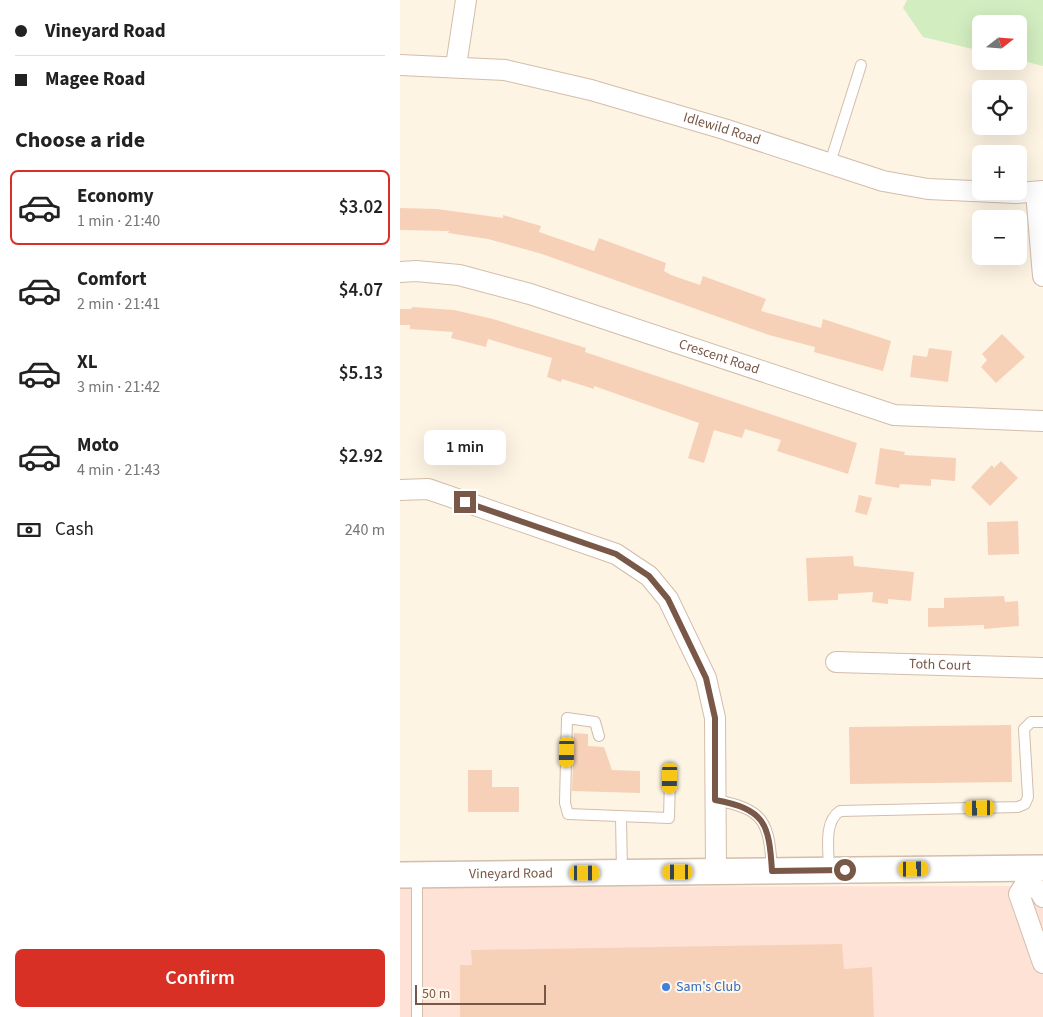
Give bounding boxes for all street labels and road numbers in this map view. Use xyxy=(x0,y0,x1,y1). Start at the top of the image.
street label: Idlewild Road xyxy=(681,108,763,150)
street label: Crescent Road xyxy=(676,334,762,380)
street label: Toth Court xyxy=(909,654,971,676)
street label: Vineyard Road xyxy=(469,863,553,884)

